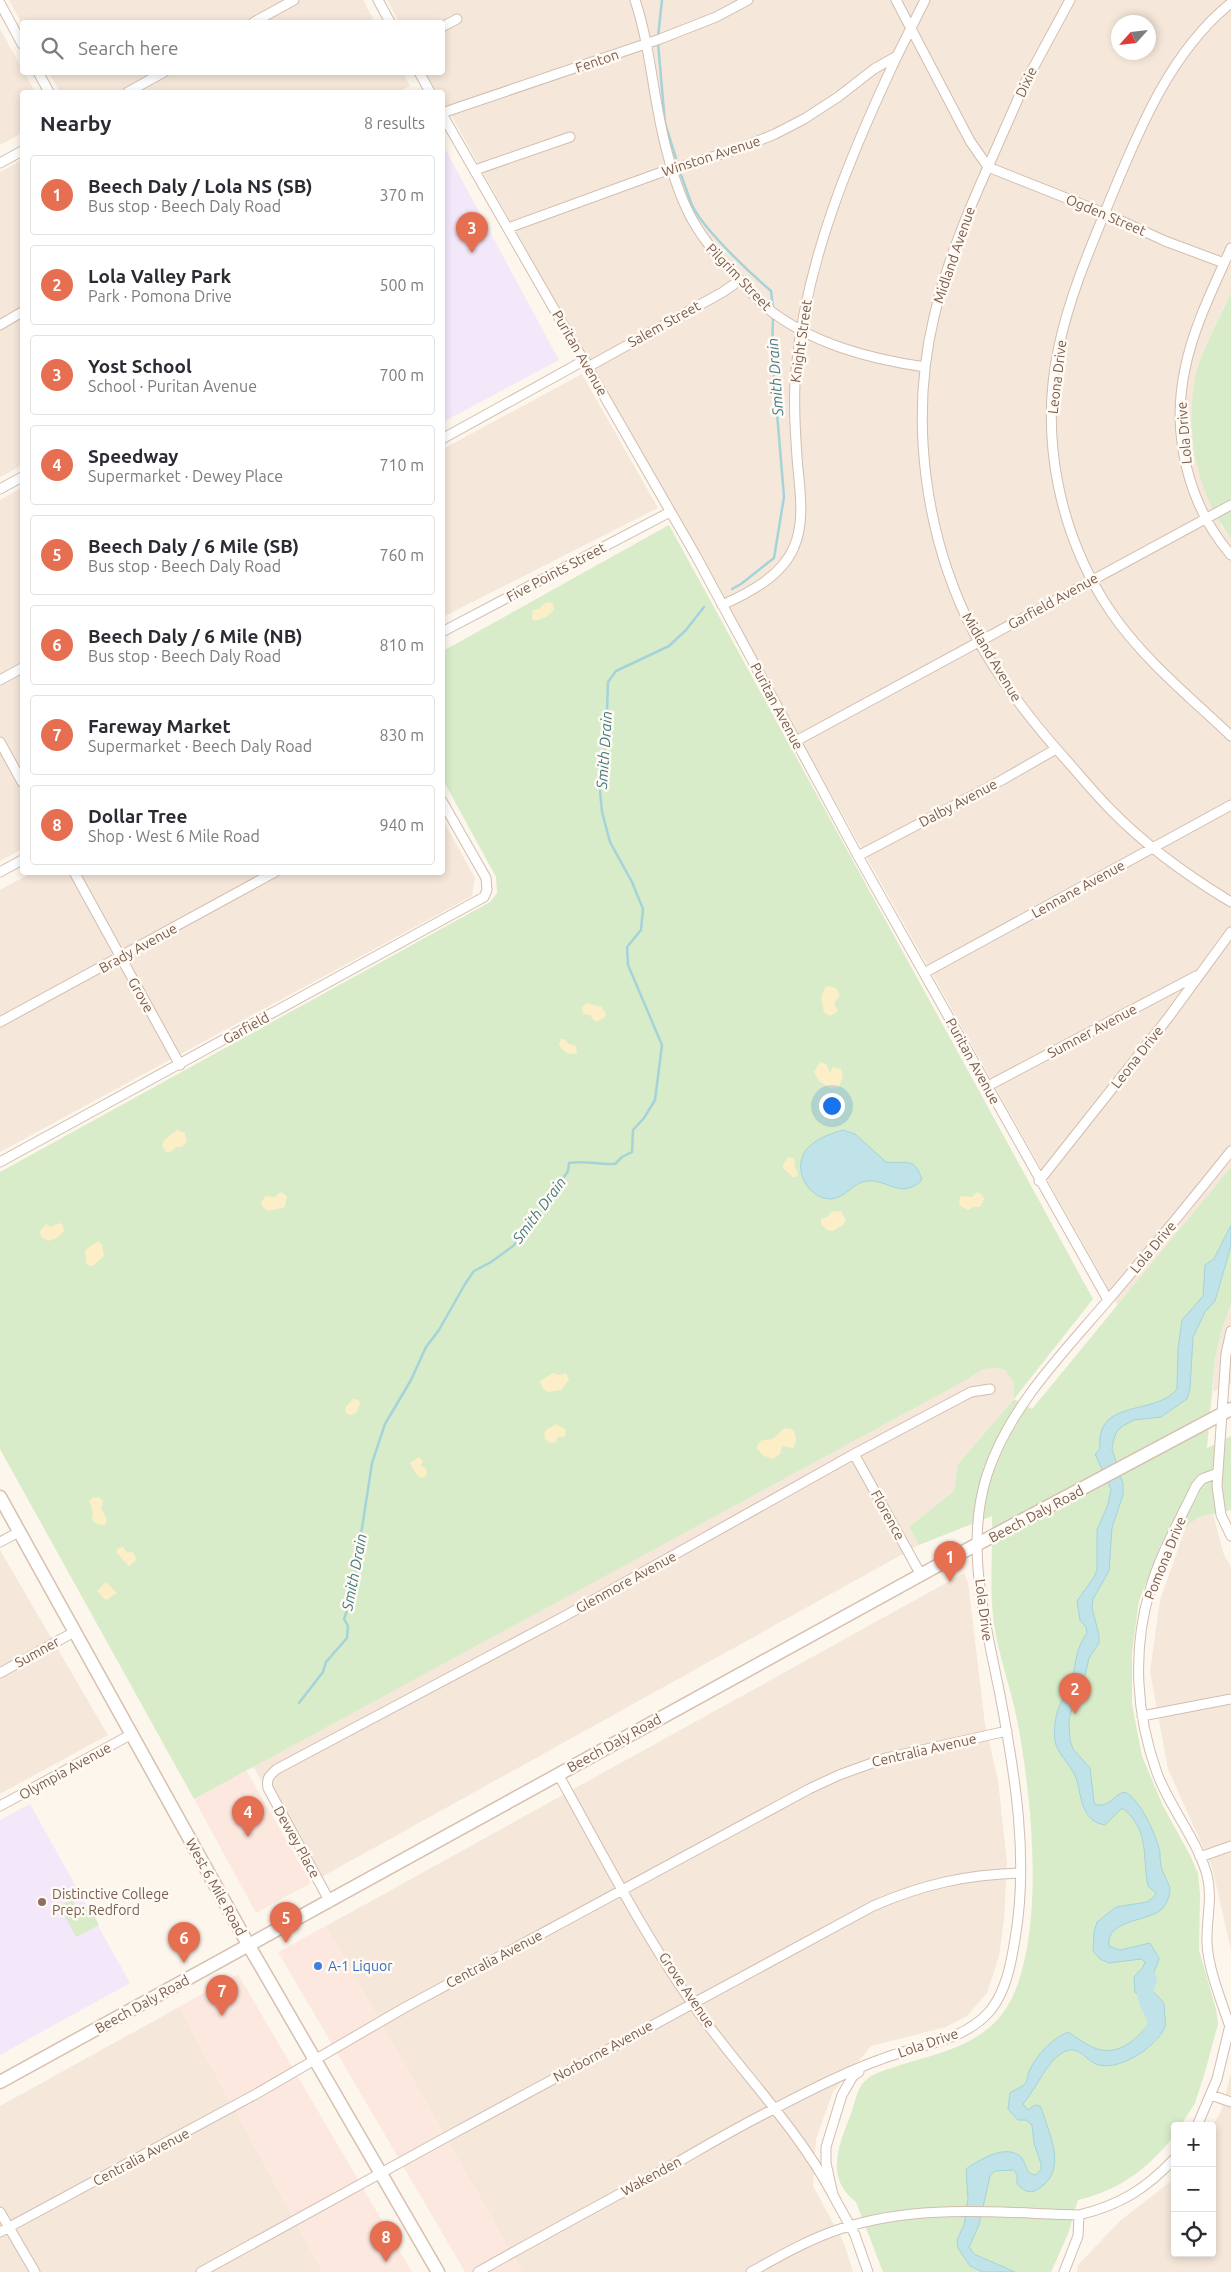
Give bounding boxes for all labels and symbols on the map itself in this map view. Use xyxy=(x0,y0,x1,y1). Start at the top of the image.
north arrow xyxy=(1111,15,1156,60)
street label: Fenton xyxy=(573,46,621,76)
street label: Dixie xyxy=(1012,64,1040,100)
street label: Winston Avenue xyxy=(660,133,762,179)
street label: Ogden Street xyxy=(1064,191,1149,239)
street label: Midland Avenue xyxy=(930,205,978,305)
pin: 3 xyxy=(456,212,488,253)
street label: Pilgrim Street xyxy=(703,240,775,314)
street label: Salem Street xyxy=(625,297,703,350)
street label: Knight Street xyxy=(787,298,815,384)
street label: Puritan Avenue xyxy=(549,307,611,399)
water label: Smith Drain xyxy=(764,338,786,417)
street label: Leona Drive xyxy=(1045,339,1069,415)
street label: Lola Drive xyxy=(1173,401,1195,465)
street label: Five Points Street xyxy=(504,539,609,605)
street label: Garfield Avenue xyxy=(1005,570,1101,632)
street label: Midland Avenue xyxy=(959,609,1025,705)
street label: Puritan Avenue xyxy=(747,660,807,752)
water label: Smith Drain xyxy=(593,711,615,790)
street label: Dalby Avenue xyxy=(916,776,1000,830)
street label: Lennane Avenue xyxy=(1029,857,1127,921)
street label: Brady Avenue xyxy=(96,920,180,976)
street label: Grove xyxy=(125,975,157,1015)
street label: Sumner Avenue xyxy=(1045,1001,1139,1061)
street label: Garfield xyxy=(220,1009,272,1047)
street label: Puritan Avenue xyxy=(943,1015,1003,1107)
street label: Leona Drive xyxy=(1108,1023,1166,1091)
your location xyxy=(819,1093,845,1119)
water label: Smith Drain xyxy=(508,1174,569,1247)
street label: Lola Drive xyxy=(1127,1218,1179,1276)
street label: Beech Daly Road xyxy=(986,1482,1086,1546)
street label: Florence xyxy=(868,1487,908,1543)
street label: Pomona Drive xyxy=(1141,1514,1189,1602)
water label: Smith Drain xyxy=(338,1532,370,1613)
pin: 1 xyxy=(934,1541,966,1582)
street label: Glenmore Avenue xyxy=(573,1548,679,1616)
street label: Lola Drive xyxy=(972,1578,996,1642)
street label: Sumner xyxy=(12,1633,63,1671)
pin: 2 xyxy=(1059,1673,1091,1714)
street label: Beech Daly Road xyxy=(564,1711,664,1775)
street label: Centralia Avenue xyxy=(870,1730,978,1770)
street label: Olympia Avenue xyxy=(16,1739,114,1803)
pin: 4 xyxy=(232,1796,264,1837)
street label: Dewey Place xyxy=(271,1803,323,1881)
street label: West 6 Mile Road xyxy=(182,1835,250,1939)
place label: Distinctive College Prep: Redford xyxy=(52,1886,169,1918)
marker: Distinctive College Prep: Redford xyxy=(36,1896,48,1908)
pin: 5 xyxy=(270,1902,302,1943)
pin: 6 xyxy=(168,1922,200,1963)
street label: Centralia Avenue xyxy=(443,1927,545,1991)
street label: Grove Avenue xyxy=(656,1949,718,2031)
place label: A-1 Liquor xyxy=(328,1958,393,1974)
marker: A-1 Liquor xyxy=(312,1960,324,1972)
street label: Beech Daly Road xyxy=(92,1972,192,2036)
pin: 7 xyxy=(206,1975,238,2016)
street label: Norborne Avenue xyxy=(550,2017,656,2085)
street label: Lola Drive xyxy=(896,2025,960,2061)
street label: Centralia Avenue xyxy=(90,2125,192,2189)
street label: Wakenden xyxy=(618,2153,684,2199)
pin: 8 xyxy=(370,2221,402,2262)

